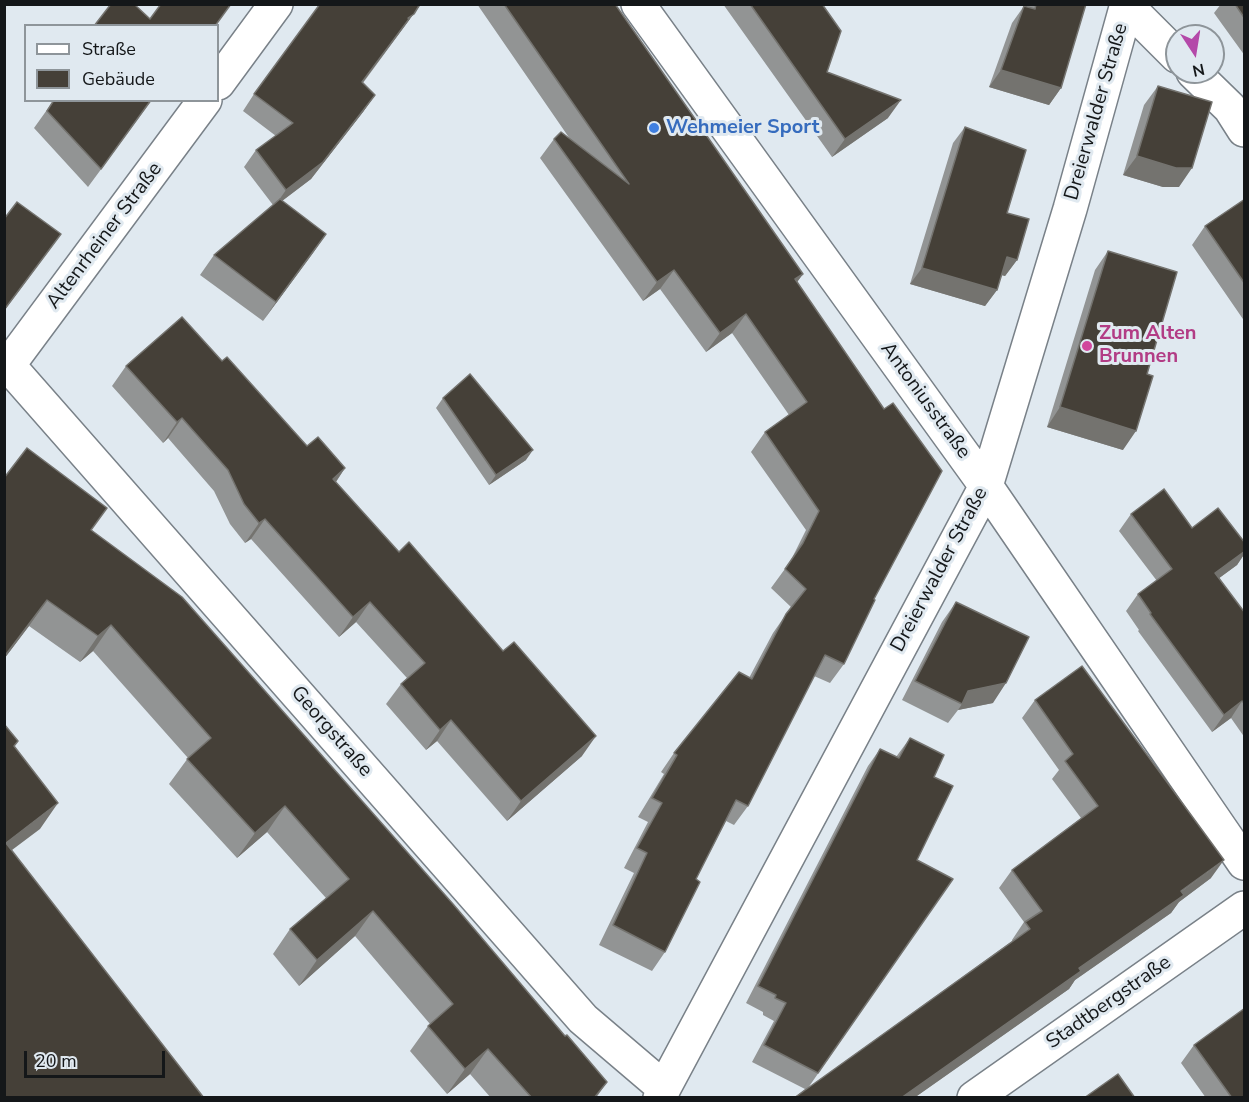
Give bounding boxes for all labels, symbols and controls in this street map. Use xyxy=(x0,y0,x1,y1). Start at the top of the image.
street label: Dreierwalder Straße xyxy=(1060,21,1134,203)
legend xyxy=(24,24,219,102)
north arrow xyxy=(1165,24,1225,84)
text: Straße xyxy=(82,37,136,61)
text: N xyxy=(1190,58,1206,82)
text: Gebäude xyxy=(82,67,155,91)
place label: Wehmeier Sport xyxy=(666,116,819,140)
marker: Wehmeier Sport xyxy=(647,121,661,135)
street label: Altenrheiner Straße xyxy=(42,158,168,314)
place label: Zum Alten Brunnen xyxy=(1099,322,1197,369)
street label: Antoniusstraße xyxy=(875,338,975,464)
marker: Zum Alten Brunnen xyxy=(1080,339,1094,353)
street label: Dreierwalder Straße xyxy=(886,484,994,656)
street label: Georgstraße xyxy=(285,682,377,782)
street label: Stadtbergstraße xyxy=(1042,951,1176,1055)
scale bar xyxy=(27,1039,168,1077)
text: 20 m xyxy=(35,1049,77,1073)

